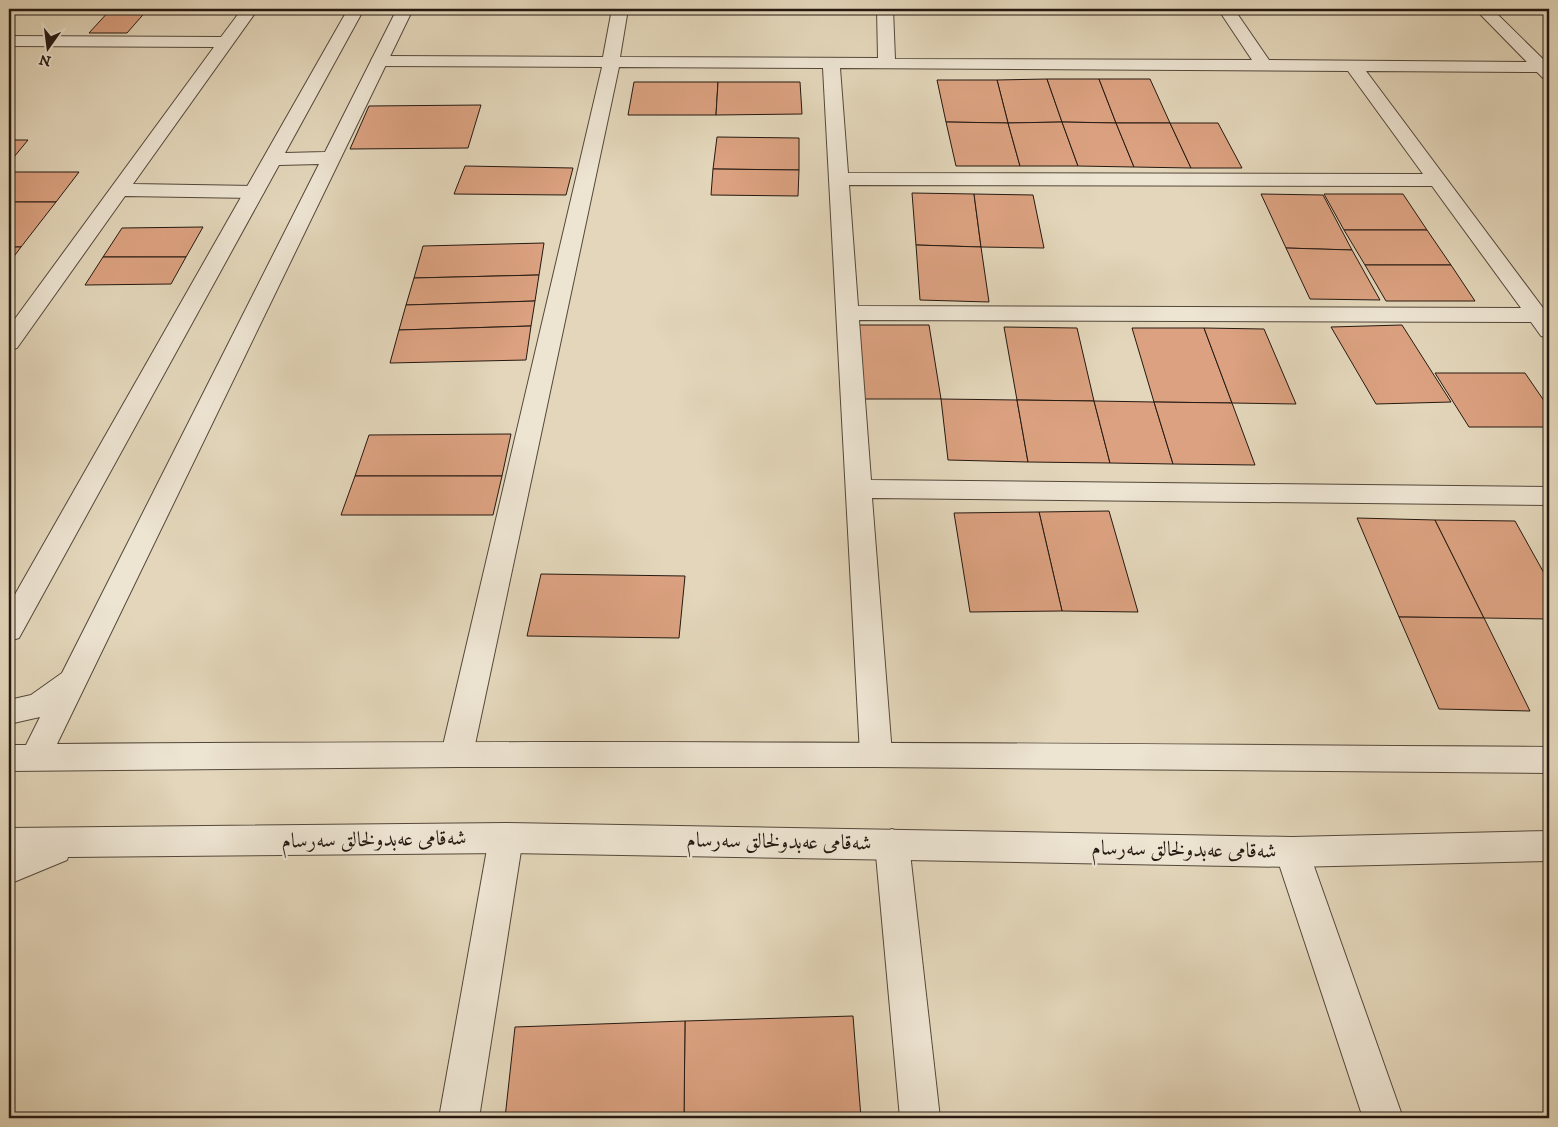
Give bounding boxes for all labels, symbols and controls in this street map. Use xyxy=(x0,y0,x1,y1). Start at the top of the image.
north arrow xyxy=(22,22,72,72)
text: N xyxy=(37,49,53,70)
street label: شەقامی عەبدولخالق سەرسام xyxy=(281,825,467,859)
street label: شەقامی عەبدولخالق سەرسام xyxy=(686,827,872,861)
street label: شەقامی عەبدولخالق سەرسام xyxy=(1091,835,1277,869)

